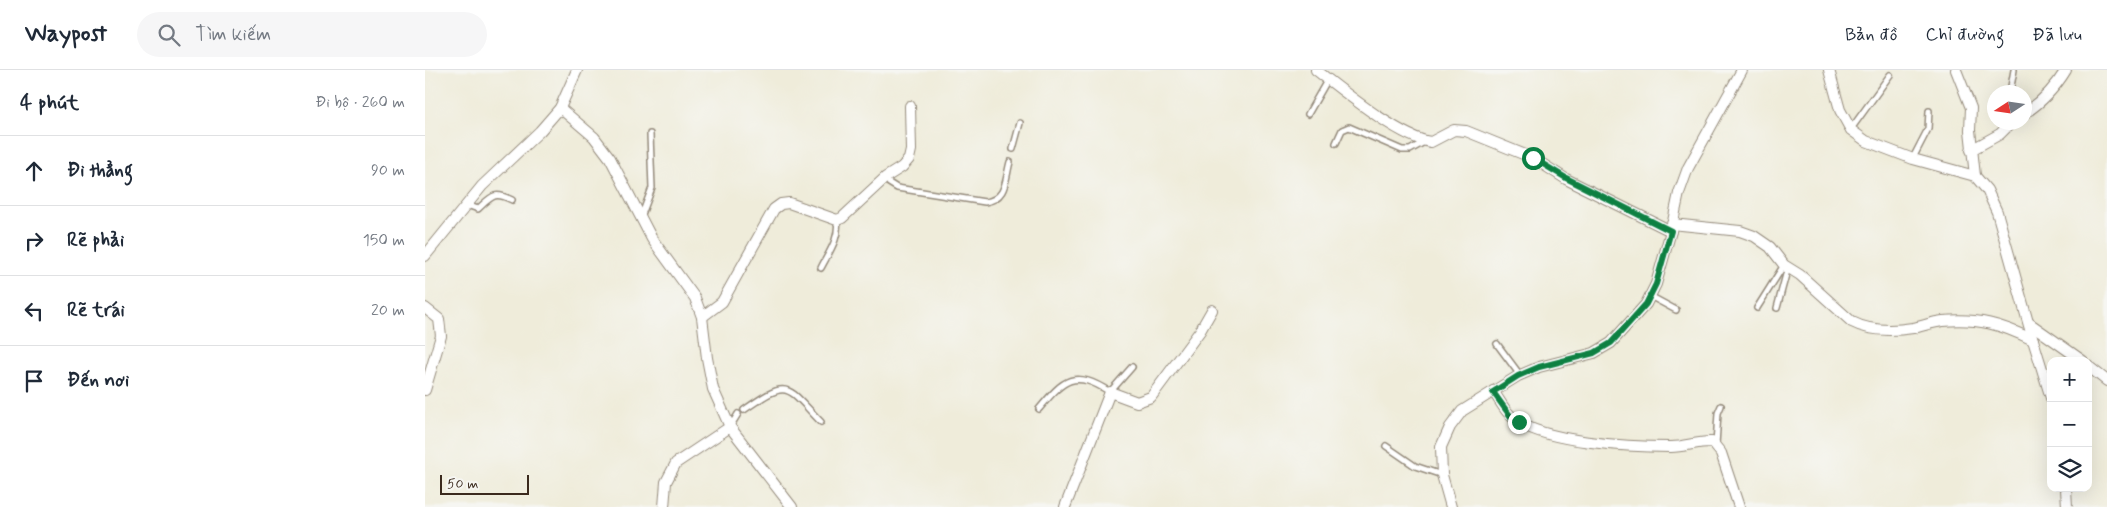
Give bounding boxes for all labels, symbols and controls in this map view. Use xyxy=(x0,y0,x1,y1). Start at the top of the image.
search box xyxy=(137,12,487,57)
text: Waypost xyxy=(25,19,107,50)
icon: search xyxy=(155,21,183,49)
text: Tìm kiếm xyxy=(195,22,271,47)
text: Bản đồ xyxy=(1845,23,1897,47)
text: Chỉ đường xyxy=(1925,23,2004,47)
text: Đã lưu xyxy=(2032,23,2082,47)
north arrow xyxy=(1987,85,2032,130)
text: 4 phút xyxy=(20,89,79,117)
text: Đi bộ · 260 m xyxy=(315,92,405,113)
route start xyxy=(1522,147,1545,170)
icon: ahead xyxy=(20,157,48,185)
text: Đi thẳng xyxy=(67,158,133,183)
text: 90 m xyxy=(371,160,405,181)
icon: right xyxy=(20,227,48,255)
text: Rẽ phải xyxy=(67,228,124,253)
text: 150 m xyxy=(363,230,405,251)
icon: left xyxy=(20,297,48,325)
text: Rẽ trái xyxy=(67,298,125,323)
text: 20 m xyxy=(371,300,405,321)
map controls xyxy=(2047,357,2092,492)
button: + xyxy=(2047,357,2092,402)
icon: arrive xyxy=(20,367,48,395)
text: Đến nơi xyxy=(67,368,129,393)
button: − xyxy=(2047,402,2092,447)
route end xyxy=(1508,411,1531,434)
button: layers xyxy=(2047,447,2092,492)
scale bar xyxy=(440,472,529,495)
text: 50 m xyxy=(447,475,478,493)

